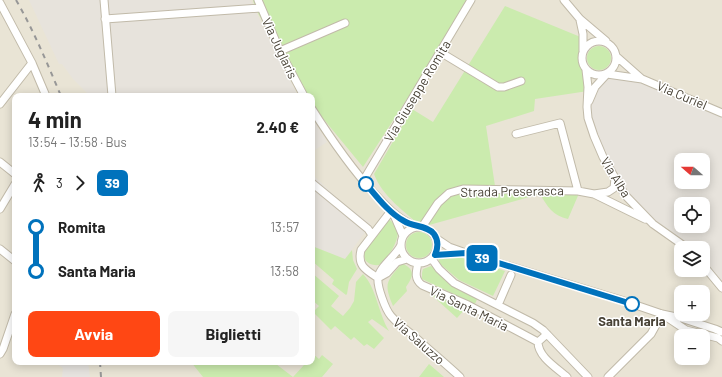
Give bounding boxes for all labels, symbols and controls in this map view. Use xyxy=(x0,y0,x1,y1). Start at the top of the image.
street label: Via Juglaris xyxy=(259,15,301,81)
street label: Via Giuseppe Romita xyxy=(380,37,454,145)
street label: Via Curiel xyxy=(654,77,710,113)
text: 4 min xyxy=(28,106,82,132)
text: 2.40 € xyxy=(256,118,299,136)
text: 13:54 – 13:58 · Bus xyxy=(28,134,127,150)
north arrow xyxy=(674,153,710,189)
map controls xyxy=(674,153,710,365)
street label: Via Alba xyxy=(597,154,635,200)
icon: walk xyxy=(28,172,50,194)
icon: forward xyxy=(69,172,91,194)
text: 39 xyxy=(105,174,120,191)
text: 3 xyxy=(56,175,63,191)
unlabelled marker xyxy=(358,176,374,192)
street label: Strada Preserasca xyxy=(460,182,564,200)
button: locate xyxy=(674,197,710,233)
text: Romita xyxy=(58,218,105,236)
text: 13:57 xyxy=(271,219,299,235)
button: layers xyxy=(674,241,710,277)
line badge: 39 xyxy=(464,245,500,271)
text: 39 xyxy=(475,249,490,266)
text: Santa Maria xyxy=(58,262,136,280)
text: 13:58 xyxy=(270,263,299,279)
street label: Via Santa Maria xyxy=(427,282,511,334)
button: + xyxy=(674,285,710,321)
marker: Santa Maria xyxy=(624,296,640,312)
button: Avvia xyxy=(28,311,160,357)
button: Biglietti xyxy=(168,311,299,357)
place label: Santa Maria xyxy=(598,313,666,329)
street label: Via Saluzzo xyxy=(390,314,448,368)
button: − xyxy=(674,329,710,365)

